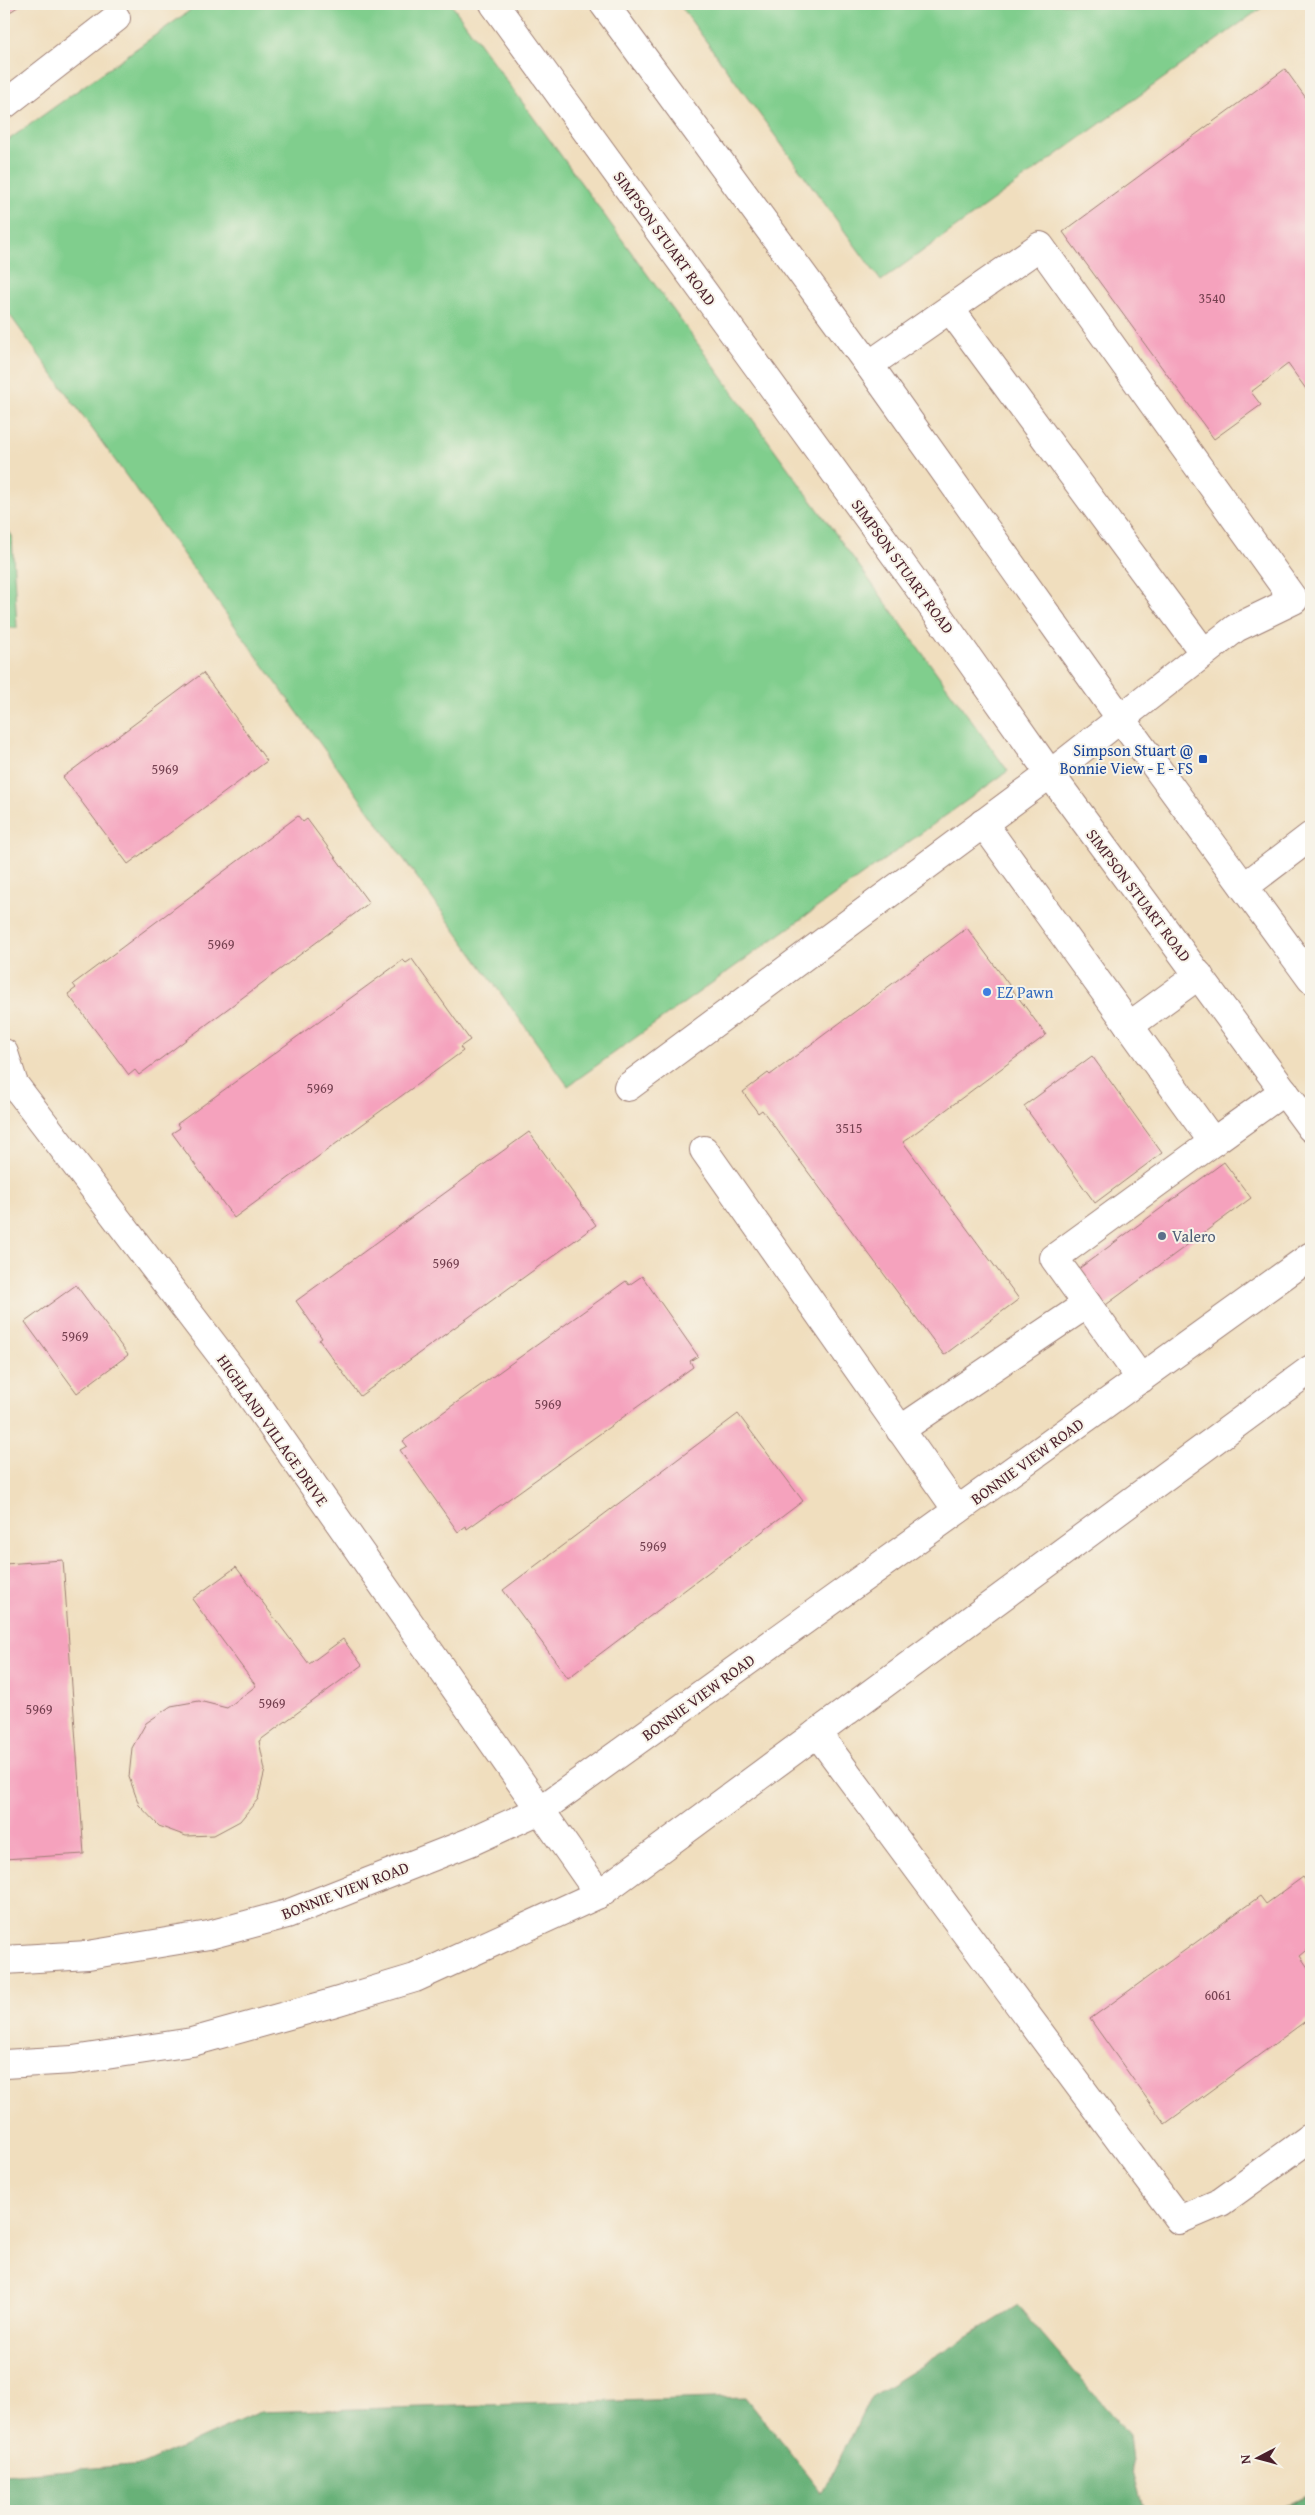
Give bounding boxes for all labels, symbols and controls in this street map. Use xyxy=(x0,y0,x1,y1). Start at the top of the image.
street label: SIMPSON STUART ROAD xyxy=(608,166,722,311)
house number: 3540 xyxy=(1199,288,1226,308)
street label: SIMPSON STUART ROAD xyxy=(846,494,960,639)
place label: Simpson Stuart @ Bonnie View - E - FS xyxy=(1060,738,1193,780)
marker: Simpson Stuart @ Bonnie View - E - FS xyxy=(1197,753,1209,765)
house number: 5969 xyxy=(152,759,179,779)
street label: SIMPSON STUART ROAD xyxy=(1081,823,1197,967)
house number: 5969 xyxy=(208,934,235,954)
place label: EZ Pawn xyxy=(997,980,1053,1004)
marker: EZ Pawn xyxy=(981,986,993,998)
house number: 5969 xyxy=(307,1078,334,1098)
house number: 3515 xyxy=(836,1118,862,1138)
place label: Valero xyxy=(1172,1224,1216,1248)
marker: Valero xyxy=(1156,1230,1168,1242)
house number: 5969 xyxy=(433,1253,460,1273)
house number: 5969 xyxy=(62,1326,89,1346)
street label: HIGHLAND VILLAGE DRIVE xyxy=(211,1349,335,1511)
house number: 5969 xyxy=(535,1394,562,1414)
street label: BONNIE VIEW ROAD xyxy=(965,1412,1089,1510)
house number: 5969 xyxy=(640,1536,667,1556)
street label: BONNIE VIEW ROAD xyxy=(636,1648,760,1746)
house number: 5969 xyxy=(259,1693,286,1713)
house number: 5969 xyxy=(26,1699,53,1719)
street label: BONNIE VIEW ROAD xyxy=(278,1855,412,1925)
house number: 6061 xyxy=(1205,1985,1231,2005)
north arrow xyxy=(1232,2432,1282,2482)
text: N xyxy=(1235,2453,1256,2465)

